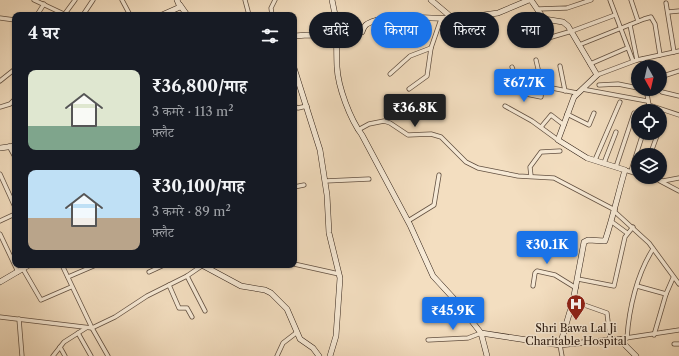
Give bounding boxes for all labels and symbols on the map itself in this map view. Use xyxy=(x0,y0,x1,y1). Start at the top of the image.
north arrow xyxy=(631,60,667,96)
pin: ₹67.7K xyxy=(491,69,557,103)
pin: ₹36.8K xyxy=(382,94,448,128)
pin: ₹30.1K xyxy=(514,231,580,265)
hospital icon: Shri Bawa Lal Ji Charitable Hospital xyxy=(565,293,587,321)
pin: ₹45.9K xyxy=(420,297,486,331)
place label: Shri Bawa Lal Ji Charitable Hospital xyxy=(525,321,628,348)

